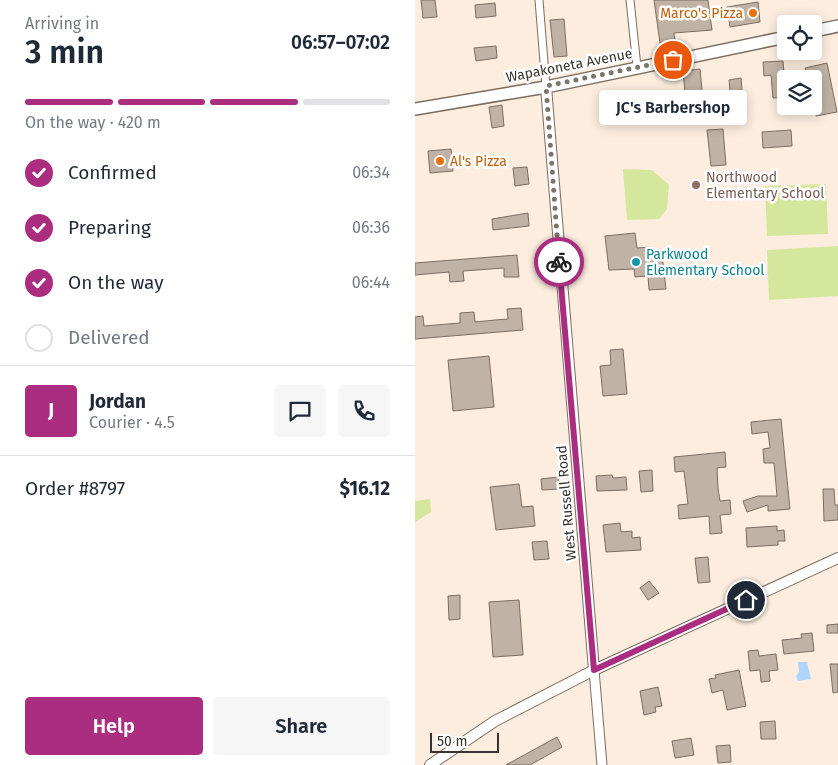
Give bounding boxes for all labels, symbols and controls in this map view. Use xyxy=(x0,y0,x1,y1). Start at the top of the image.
place label: Marco's Pizza xyxy=(660,5,743,22)
marker: Marco's Pizza xyxy=(747,7,759,19)
text: Arriving in xyxy=(25,14,99,33)
map controls xyxy=(777,15,822,115)
button: locate xyxy=(777,15,822,60)
text: 06:57–07:02 xyxy=(291,31,390,54)
text: 3 min xyxy=(25,33,104,71)
pin xyxy=(652,39,694,81)
street label: Wapakoneta Avenue xyxy=(504,45,634,86)
icon: bag xyxy=(659,46,687,74)
button: layers xyxy=(777,70,822,115)
callout: JC's Barbershop xyxy=(599,90,747,125)
text: JC's Barbershop xyxy=(616,98,730,117)
text: On the way · 420 m xyxy=(25,113,161,132)
place label: Al's Pizza xyxy=(450,153,507,170)
marker: Al's Pizza xyxy=(434,155,446,167)
icon: check xyxy=(25,159,53,187)
text: Confirmed xyxy=(68,161,157,184)
text: 06:34 xyxy=(352,163,390,182)
place label: Northwood Elementary School xyxy=(706,169,824,202)
marker: Northwood Elementary School xyxy=(690,179,702,191)
icon: check xyxy=(25,214,53,242)
text: Preparing xyxy=(68,216,151,239)
text: 06:36 xyxy=(352,218,390,237)
courier xyxy=(534,237,584,287)
place label: Parkwood Elementary School xyxy=(646,246,764,279)
icon: bike xyxy=(545,248,573,276)
marker: Parkwood Elementary School xyxy=(630,256,642,268)
icon: check xyxy=(25,269,53,297)
text: On the way xyxy=(68,271,164,294)
text: 06:44 xyxy=(352,273,390,292)
text: Delivered xyxy=(68,326,150,349)
button: chat xyxy=(274,385,326,437)
button: phone xyxy=(338,385,390,437)
text: Jordan xyxy=(89,390,146,413)
text: J xyxy=(48,399,54,422)
text: Courier · 4.5 xyxy=(89,413,175,432)
street label: West Russell Road xyxy=(553,445,580,561)
text: Order #8797 xyxy=(25,477,125,500)
text: $16.12 xyxy=(339,477,390,500)
pin xyxy=(725,579,767,621)
icon: home xyxy=(732,586,760,614)
button: Help xyxy=(25,697,203,755)
button: Share xyxy=(213,697,390,755)
scale bar xyxy=(430,730,499,753)
text: 50 m xyxy=(437,733,468,750)

